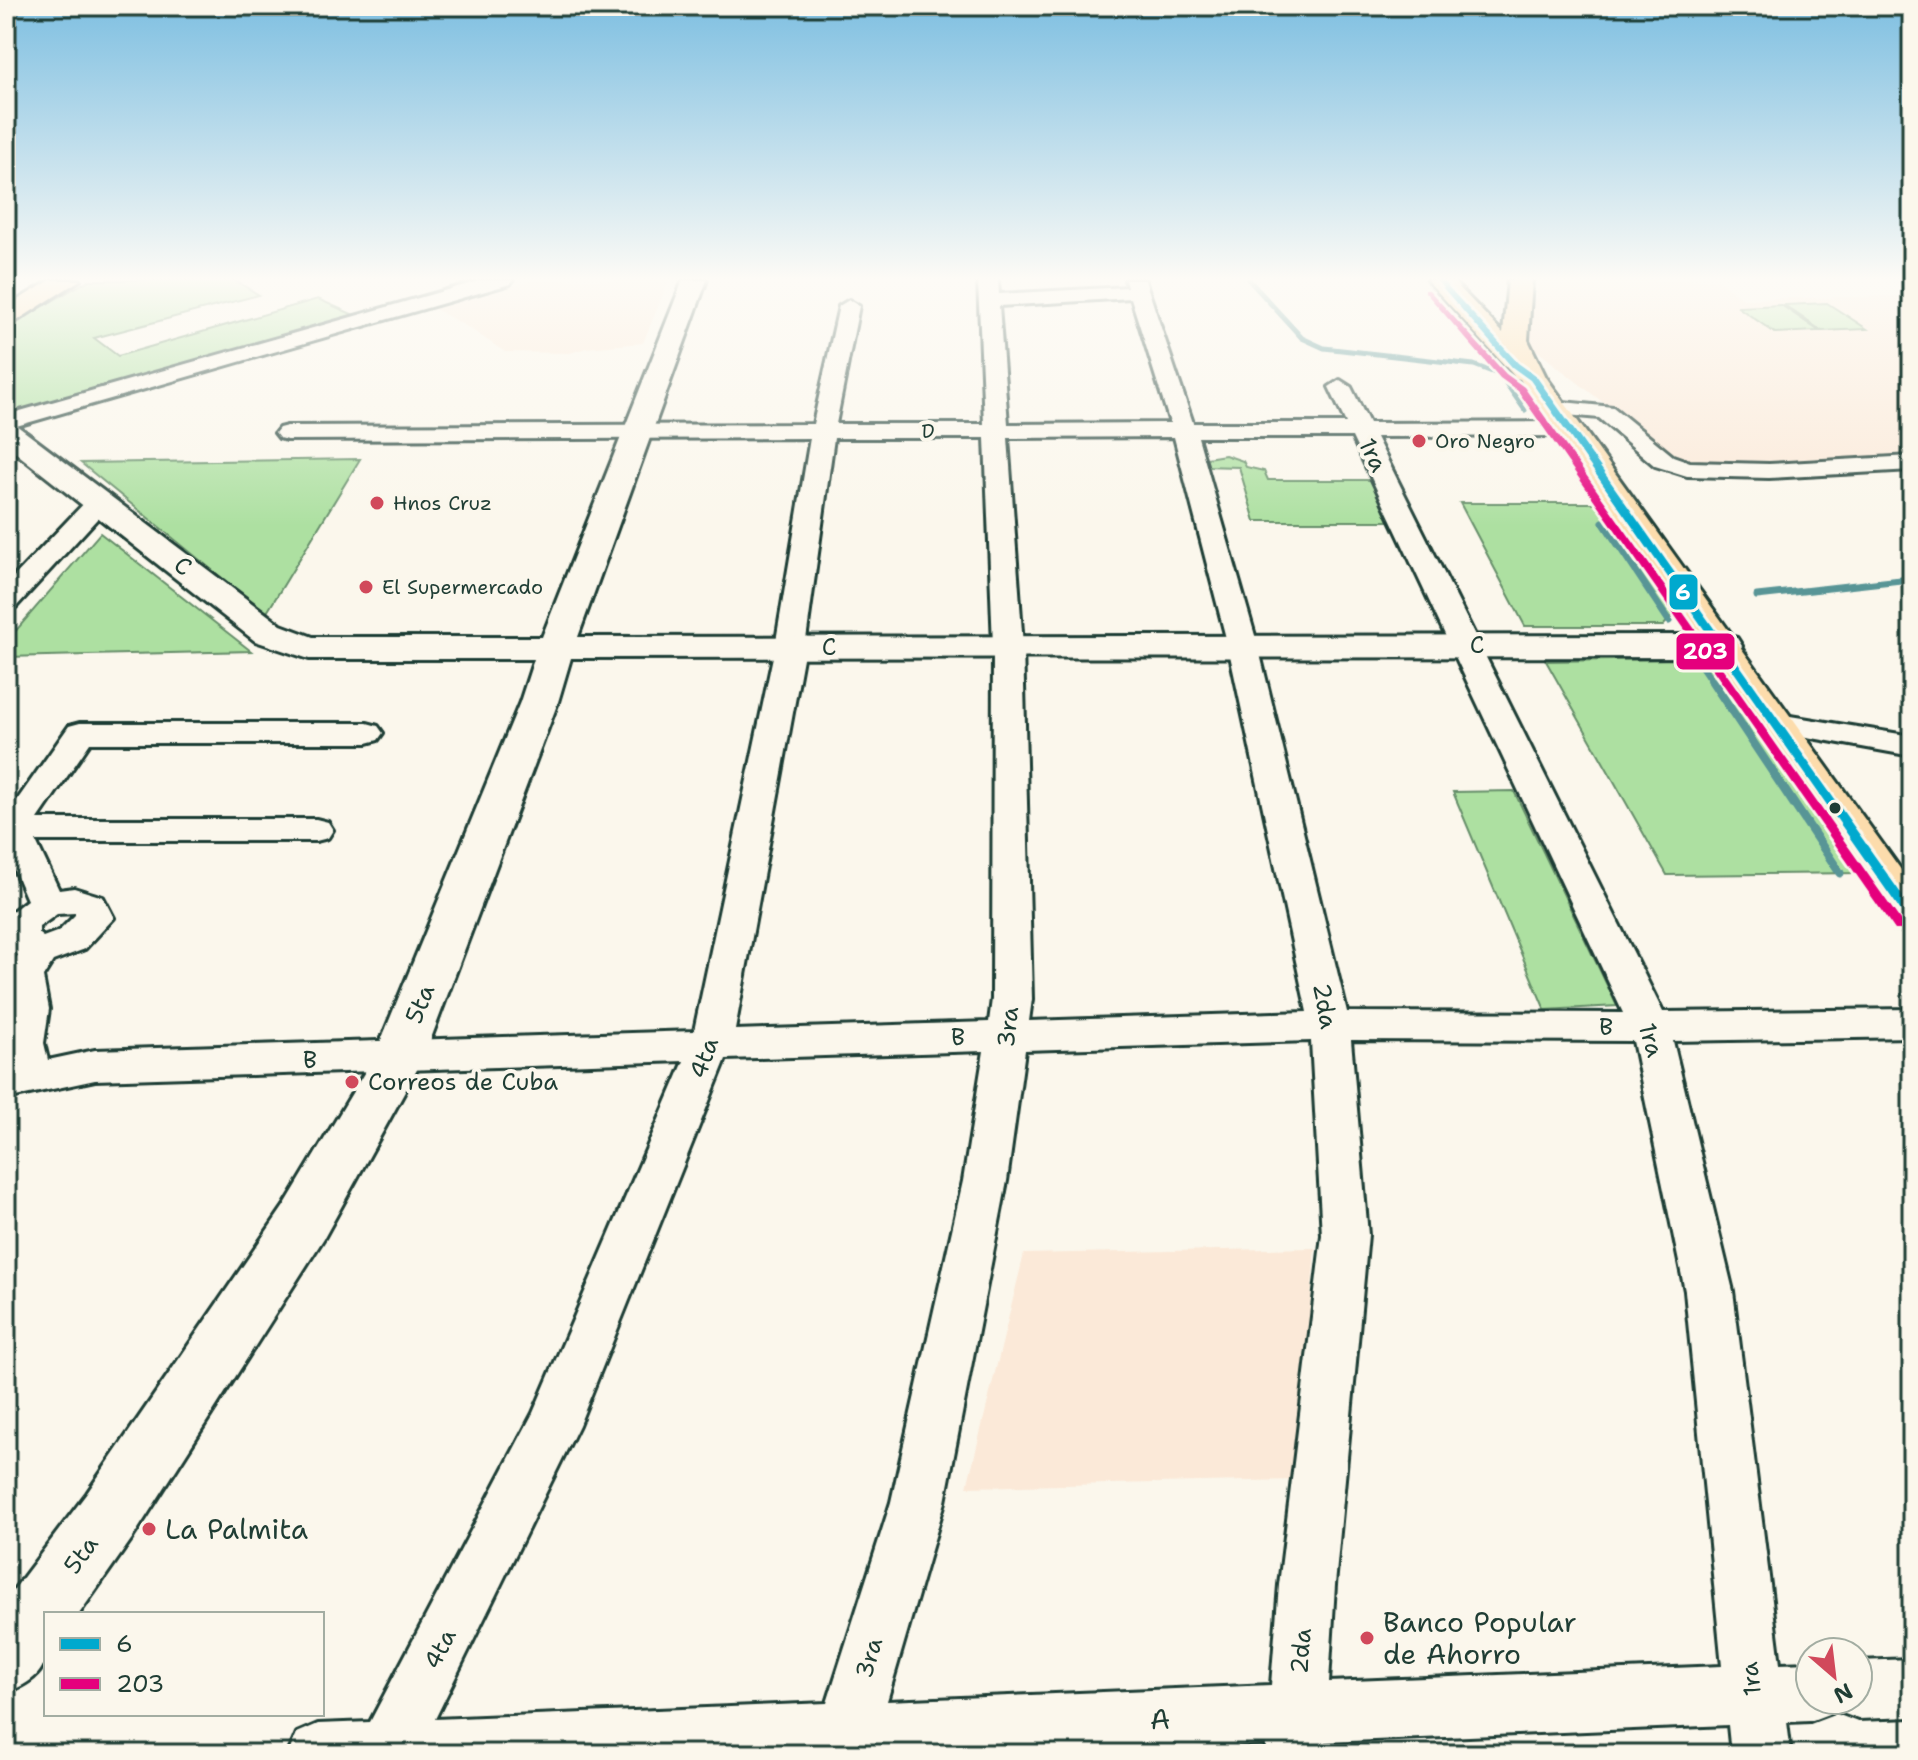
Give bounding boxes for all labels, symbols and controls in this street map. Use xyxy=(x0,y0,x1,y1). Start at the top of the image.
street label: D xyxy=(921,418,935,444)
place label: Oro Negro xyxy=(1435,428,1535,454)
marker: Oro Negro xyxy=(1410,432,1428,450)
street label: 1ra xyxy=(1351,433,1395,477)
place label: Hnos Cruz xyxy=(393,490,492,516)
marker: Hnos Cruz xyxy=(368,494,386,512)
street label: C xyxy=(167,549,199,583)
line badge: 6 xyxy=(1668,573,1699,611)
place label: El Supermercado xyxy=(382,574,543,600)
marker: El Supermercado xyxy=(357,578,375,596)
text: 6 xyxy=(1675,578,1691,607)
street label: C xyxy=(1470,629,1484,661)
street label: C xyxy=(822,631,836,663)
line badge: 203 xyxy=(1675,632,1736,671)
text: 203 xyxy=(1682,637,1728,666)
unlabelled marker xyxy=(1827,800,1843,816)
street label: 5ta xyxy=(398,980,442,1028)
street label: 2da xyxy=(1305,981,1345,1031)
street label: 3ra xyxy=(990,1005,1026,1049)
street label: B xyxy=(1599,1011,1613,1043)
street label: 1ra xyxy=(1631,1019,1671,1061)
street label: B xyxy=(950,1021,966,1053)
street label: 4ta xyxy=(682,1033,726,1083)
street label: B xyxy=(303,1044,317,1076)
place label: Correos de Cuba xyxy=(368,1066,558,1098)
marker: Correos de Cuba xyxy=(343,1073,361,1091)
place label: La Palmita xyxy=(165,1510,308,1548)
marker: La Palmita xyxy=(140,1520,158,1538)
street label: 5ta xyxy=(56,1530,106,1580)
place label: Banco Popular de Ahorro xyxy=(1383,1603,1577,1673)
legend xyxy=(44,1612,324,1716)
street label: 4ta xyxy=(416,1623,464,1675)
street label: 2da xyxy=(1283,1627,1319,1675)
text: 6 xyxy=(116,1628,133,1660)
marker: Banco Popular de Ahorro xyxy=(1358,1629,1376,1647)
street label: 3ra xyxy=(848,1634,890,1682)
north arrow xyxy=(1794,1636,1874,1716)
street label: 1ra xyxy=(1733,1660,1769,1698)
text: 203 xyxy=(116,1668,164,1700)
text: N xyxy=(1829,1676,1858,1710)
street label: A xyxy=(1149,1700,1171,1738)

